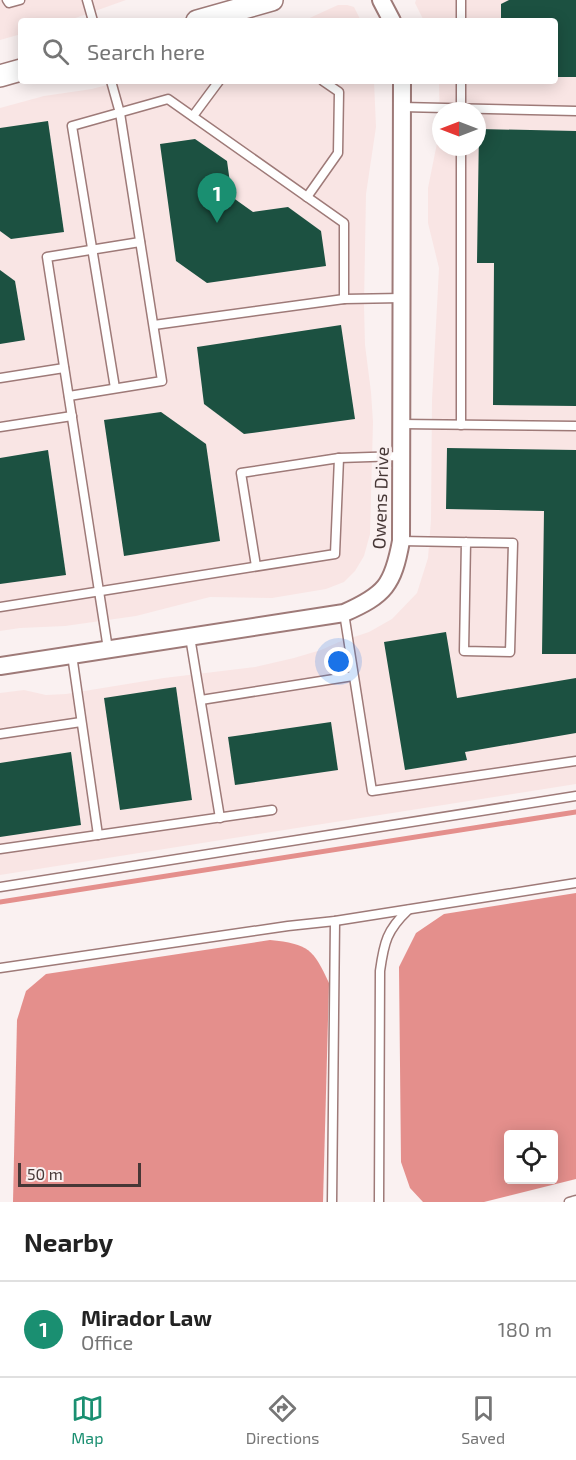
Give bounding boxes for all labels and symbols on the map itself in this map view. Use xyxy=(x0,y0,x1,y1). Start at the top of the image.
north arrow xyxy=(432,102,486,156)
pin: 1 xyxy=(198,174,236,223)
street label: Owens Drive xyxy=(367,446,393,550)
your location xyxy=(324,647,353,676)
scale bar xyxy=(18,1160,141,1188)

